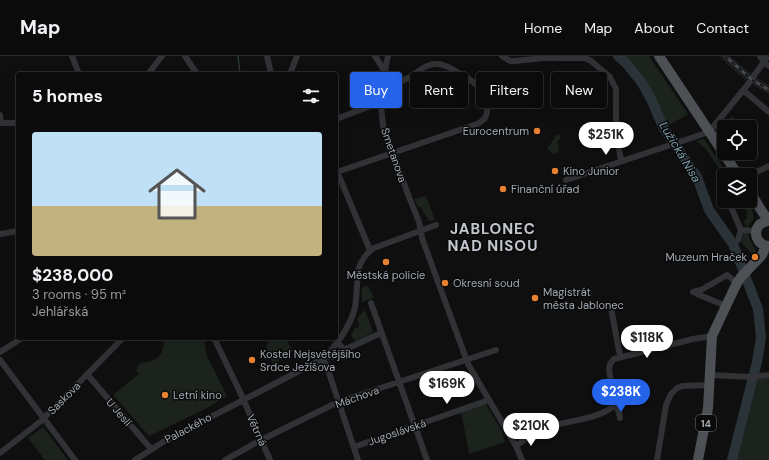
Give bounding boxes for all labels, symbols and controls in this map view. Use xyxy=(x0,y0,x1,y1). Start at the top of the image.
text: Map xyxy=(20,15,60,40)
text: Home xyxy=(524,19,562,37)
text: Map xyxy=(584,19,612,37)
text: About xyxy=(634,19,674,37)
text: Contact xyxy=(696,19,749,37)
chip: Buy xyxy=(350,72,402,108)
chip: Rent xyxy=(410,72,468,108)
chip: Filters xyxy=(476,72,543,108)
chip: New xyxy=(551,72,607,108)
text: 5 homes xyxy=(32,85,103,107)
icon: filters xyxy=(300,85,322,107)
water label: Lužická Nisa xyxy=(656,119,705,186)
map controls xyxy=(717,120,757,208)
button: locate xyxy=(717,120,757,160)
pin: $251K xyxy=(578,122,634,156)
place label: Eurocentrum xyxy=(463,124,529,138)
street label: Smetanova xyxy=(378,126,410,184)
marker: Eurocentrum xyxy=(532,126,542,136)
text: $251K xyxy=(588,126,624,143)
icon: home xyxy=(141,158,213,230)
place label: Kino Junior xyxy=(563,164,619,178)
marker: Kino Junior xyxy=(550,166,560,176)
button: layers xyxy=(717,168,757,208)
place label: Finanční úřad xyxy=(511,182,579,196)
marker: Finanční úřad xyxy=(498,184,508,194)
district label: JABLONEC NAD NISOU xyxy=(448,219,538,256)
place label: Muzeum Hraček xyxy=(666,250,747,264)
marker: Muzeum Hraček xyxy=(750,252,760,262)
marker: Městská policie xyxy=(381,257,391,267)
text: $238,000 xyxy=(32,264,113,286)
place label: Městská policie xyxy=(347,268,425,282)
place label: Okresní soud xyxy=(453,276,520,290)
marker: Okresní soud xyxy=(440,278,450,288)
place label: Magistrát města Jablonec xyxy=(543,285,624,312)
text: 3 rooms · 95 m² xyxy=(32,286,126,303)
marker: Magistrát města Jablonec xyxy=(530,293,540,303)
text: Jehlářská xyxy=(32,303,88,320)
pin: $118K xyxy=(619,325,675,359)
text: $118K xyxy=(630,329,664,346)
place label: Kostel Nejsvětějšího Srdce Ježíšova xyxy=(260,347,361,374)
marker: Kostel Nejsvětějšího Srdce Ježíšova xyxy=(247,355,257,365)
pin: $169K xyxy=(419,371,475,405)
text: $169K xyxy=(428,375,466,392)
street label: Saskova xyxy=(45,379,83,417)
pin: $238K xyxy=(593,379,649,413)
street label: Máchova xyxy=(333,383,381,411)
text: $238K xyxy=(601,383,641,400)
place label: Letní kino xyxy=(173,388,222,402)
marker: Letní kino xyxy=(160,390,170,400)
street label: U Jeslí xyxy=(103,395,135,429)
street label: Palackého xyxy=(162,410,214,446)
street label: Větrná xyxy=(244,412,270,448)
pin: $210K xyxy=(503,413,559,447)
road number: 14 xyxy=(696,415,716,431)
street label: Jugoslávská xyxy=(366,416,428,448)
text: $210K xyxy=(512,417,550,434)

